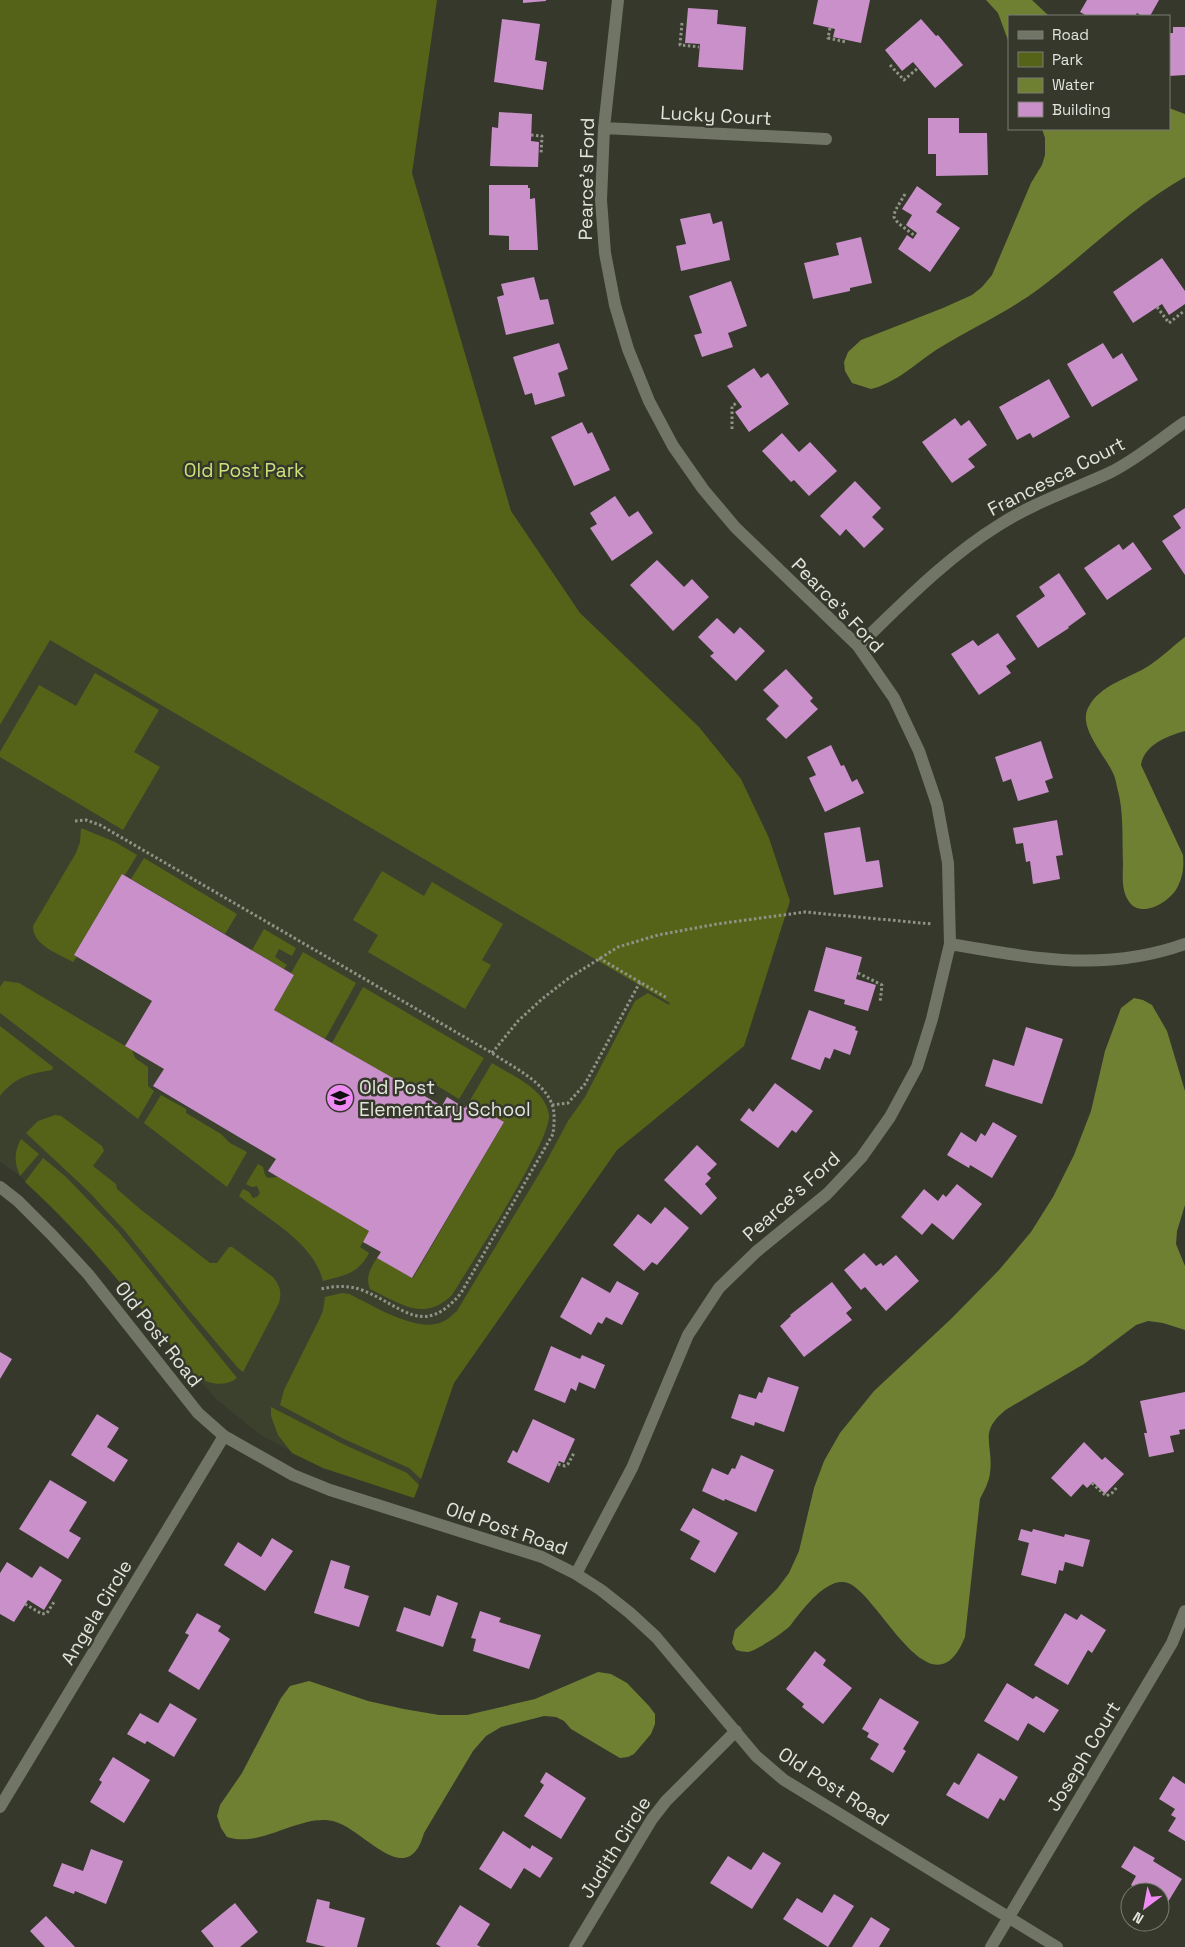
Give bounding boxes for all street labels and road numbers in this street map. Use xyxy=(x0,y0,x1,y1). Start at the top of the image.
street label: Lucky Court xyxy=(660,100,772,131)
street label: Pearce's Ford xyxy=(573,117,600,241)
street label: Francesca Court xyxy=(983,431,1129,522)
street label: Pearce's Ford xyxy=(786,553,889,658)
street label: Pearce's Ford xyxy=(737,1146,845,1247)
street label: Old Post Road xyxy=(110,1276,208,1392)
street label: Old Post Road xyxy=(443,1496,571,1561)
street label: Angela Circle xyxy=(55,1555,138,1669)
street label: Joseph Court xyxy=(1041,1697,1126,1816)
street label: Old Post Road xyxy=(773,1741,894,1832)
street label: Judith Circle xyxy=(574,1792,657,1903)

